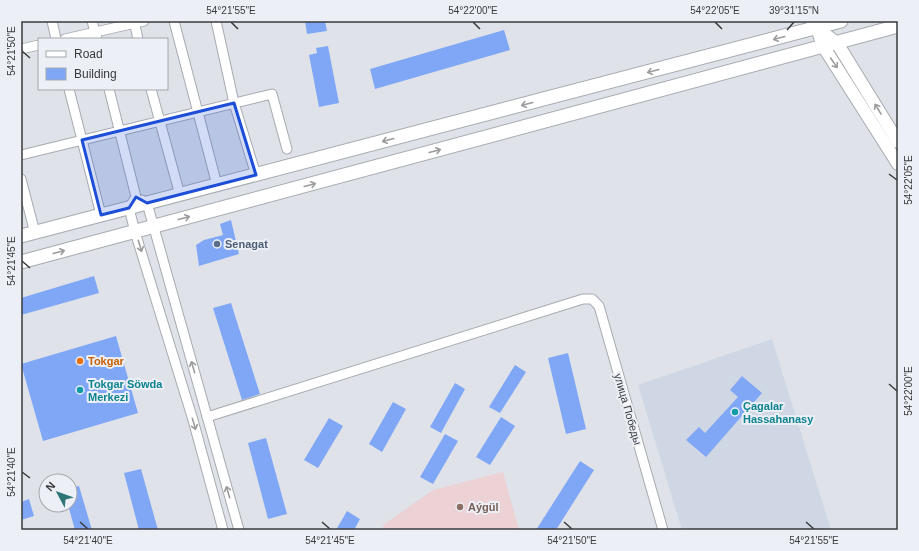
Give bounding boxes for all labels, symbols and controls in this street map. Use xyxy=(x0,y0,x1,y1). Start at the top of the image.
text: 54°21'55"E xyxy=(206,5,256,16)
text: 54°22'00"E xyxy=(448,5,498,16)
text: 54°22'05"E xyxy=(690,5,740,16)
text: 39°31'15"N xyxy=(769,5,819,16)
text: 54°21'50"E xyxy=(6,26,17,76)
one-way arrow xyxy=(773,35,786,42)
legend xyxy=(38,38,168,90)
text: Road xyxy=(74,47,103,61)
one-way arrow xyxy=(830,57,838,68)
text: Building xyxy=(74,67,117,81)
one-way arrow xyxy=(647,68,660,75)
one-way arrow xyxy=(521,101,534,108)
one-way arrow xyxy=(873,103,881,115)
one-way arrow xyxy=(382,137,395,145)
one-way arrow xyxy=(429,147,442,154)
text: 54°22'05"E xyxy=(903,155,914,205)
one-way arrow xyxy=(303,180,316,188)
one-way arrow xyxy=(178,214,191,222)
text: 54°21'45"E xyxy=(6,236,17,286)
place label: Senagat xyxy=(225,238,268,250)
marker: Senagat xyxy=(212,239,222,249)
one-way arrow xyxy=(137,240,144,253)
one-way arrow xyxy=(52,247,65,255)
place label: Tokgar xyxy=(88,355,125,367)
marker: Tokgar xyxy=(75,356,85,366)
one-way arrow xyxy=(189,361,196,374)
text: 54°22'00"E xyxy=(903,366,914,416)
street label: улица Победы xyxy=(612,372,644,446)
place label: Tokgar Söwda Merkezi xyxy=(88,378,163,403)
marker: Tokgar Söwda Merkezi xyxy=(75,385,85,395)
place label: Çagalar Hassahanasy xyxy=(743,400,814,425)
marker: Çagalar Hassahanasy xyxy=(730,407,740,417)
one-way arrow xyxy=(191,417,198,430)
text: 54°21'40"E xyxy=(6,447,17,497)
north arrow xyxy=(38,473,78,513)
text: N xyxy=(43,479,58,493)
one-way arrow xyxy=(224,486,231,499)
place label: Aýgül xyxy=(468,501,499,513)
marker: Aýgül xyxy=(455,502,465,512)
text: 54°21'40"E xyxy=(63,535,113,546)
text: 54°21'45"E xyxy=(305,535,355,546)
text: 54°21'50"E xyxy=(547,535,597,546)
text: 54°21'55"E xyxy=(789,535,839,546)

